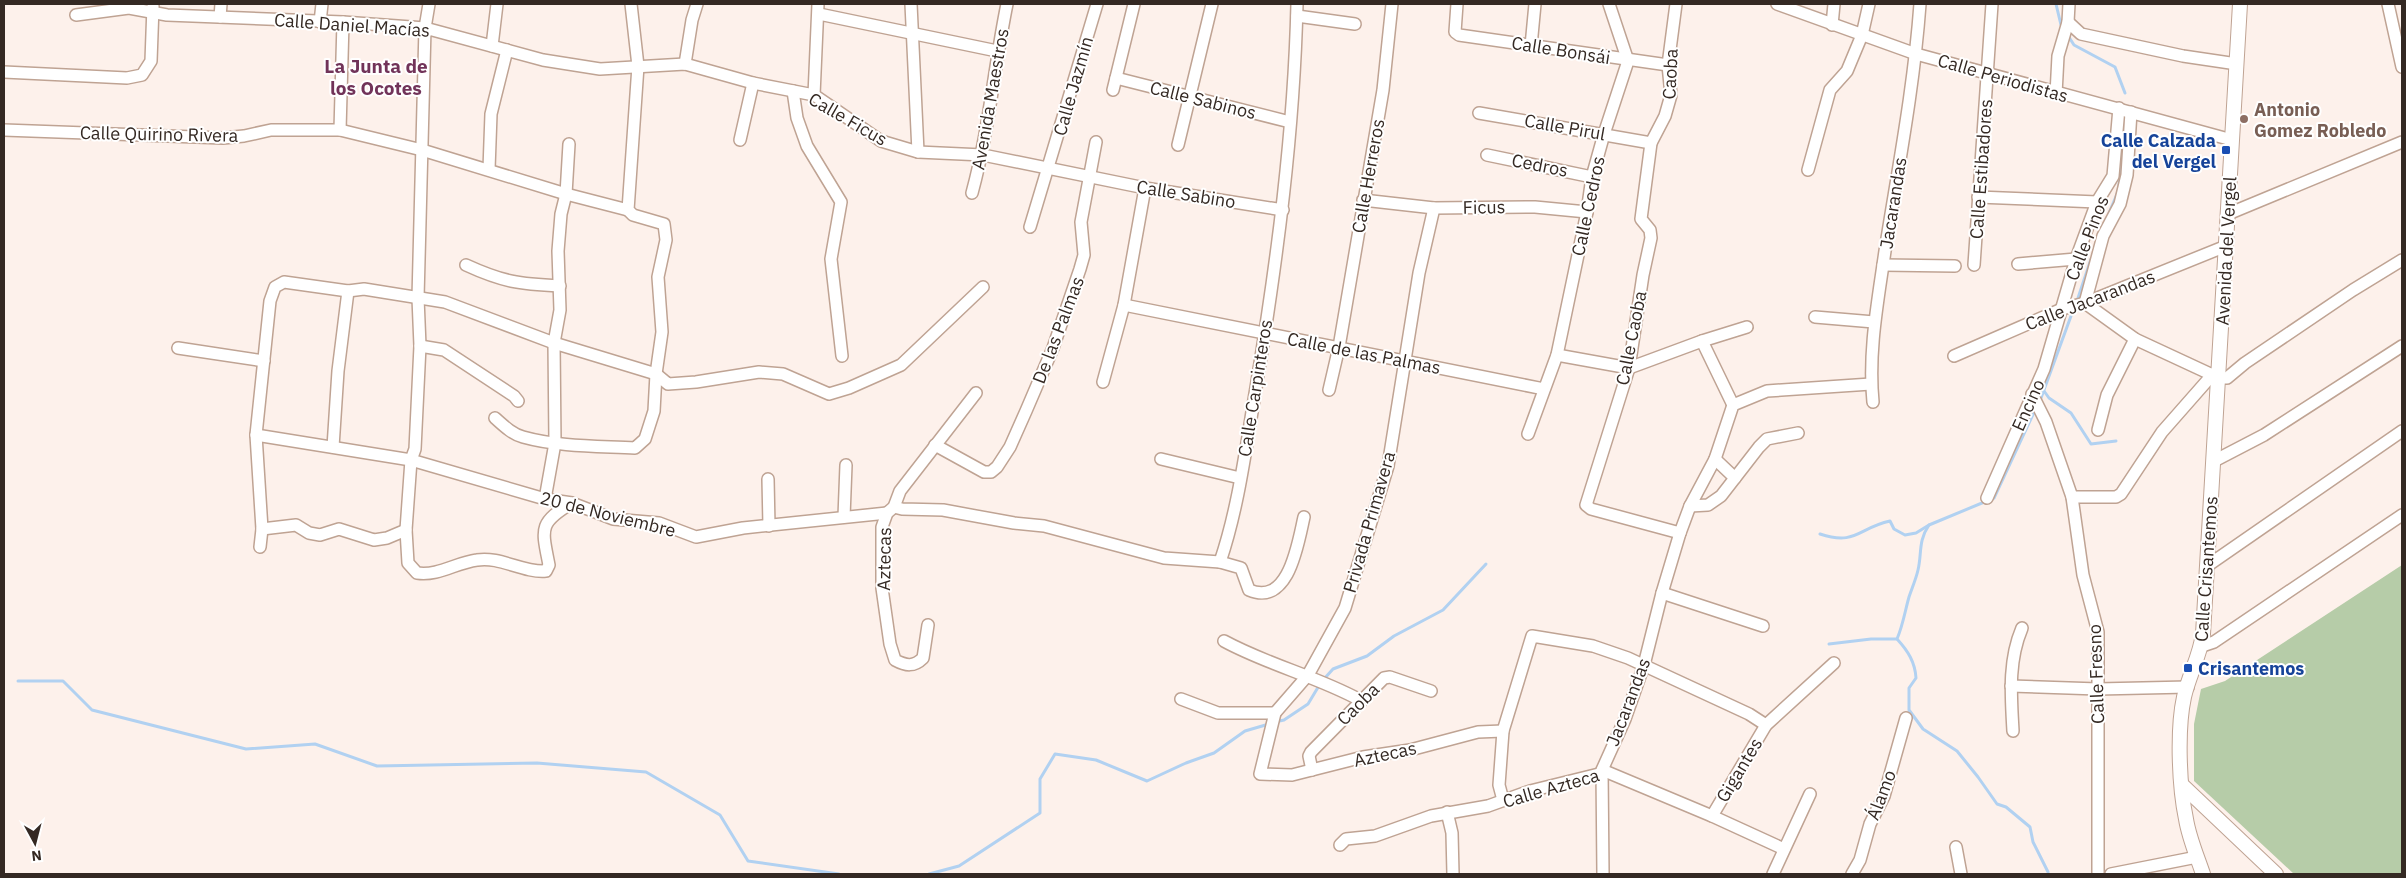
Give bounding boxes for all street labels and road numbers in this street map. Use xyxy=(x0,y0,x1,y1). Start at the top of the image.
street label: Calle Daniel Macías xyxy=(273,8,431,42)
street label: Avenida Maestros xyxy=(966,26,1014,172)
street label: Calle Bonsái xyxy=(1510,31,1612,69)
street label: Calle Jazmín xyxy=(1048,34,1098,138)
street label: Caoba xyxy=(1657,48,1683,100)
street label: Calle Periodistas xyxy=(1935,48,2071,108)
street label: Calle Sabinos xyxy=(1147,76,1259,124)
street label: Calle Ficus xyxy=(804,87,892,151)
street label: Calle Estibadores xyxy=(1965,98,1997,240)
street label: Calle Pirul xyxy=(1523,109,1607,145)
street label: Calle Herreros xyxy=(1347,117,1389,235)
street label: Calle Quirino Rivera xyxy=(80,121,239,147)
street label: Cedros xyxy=(1510,148,1570,182)
street label: Calle Cedros xyxy=(1566,154,1610,258)
street label: Jacarandas xyxy=(1874,155,1912,251)
street label: Calle Sabino xyxy=(1135,175,1237,213)
street label: Avenida del Vergel xyxy=(2211,176,2241,326)
street label: Calle Pinos xyxy=(2060,192,2114,284)
street label: Ficus xyxy=(1462,195,1506,219)
street label: Calle Jacarandas xyxy=(2022,265,2158,335)
street label: De las Palmas xyxy=(1027,273,1089,387)
street label: Calle Caoba xyxy=(1611,289,1651,387)
street label: Calle Carpinteros xyxy=(1233,318,1277,458)
street label: Calle de las Palmas xyxy=(1285,327,1443,379)
street label: Encino xyxy=(2006,375,2050,435)
street label: Privada Primavera xyxy=(1338,448,1400,595)
street label: 20 de Noviembre xyxy=(538,486,678,542)
street label: Calle Crisantemos xyxy=(2189,495,2223,643)
street label: Aztecas xyxy=(872,527,896,591)
street label: Calle Fresno xyxy=(2083,624,2109,724)
street label: Jacarandas xyxy=(1601,655,1655,749)
street label: Caoba xyxy=(1332,678,1384,730)
street label: Gigantes xyxy=(1711,734,1767,806)
street label: Aztecas xyxy=(1351,736,1419,772)
street label: Calle Azteca xyxy=(1500,763,1602,813)
street label: Álamo xyxy=(1861,767,1901,823)

